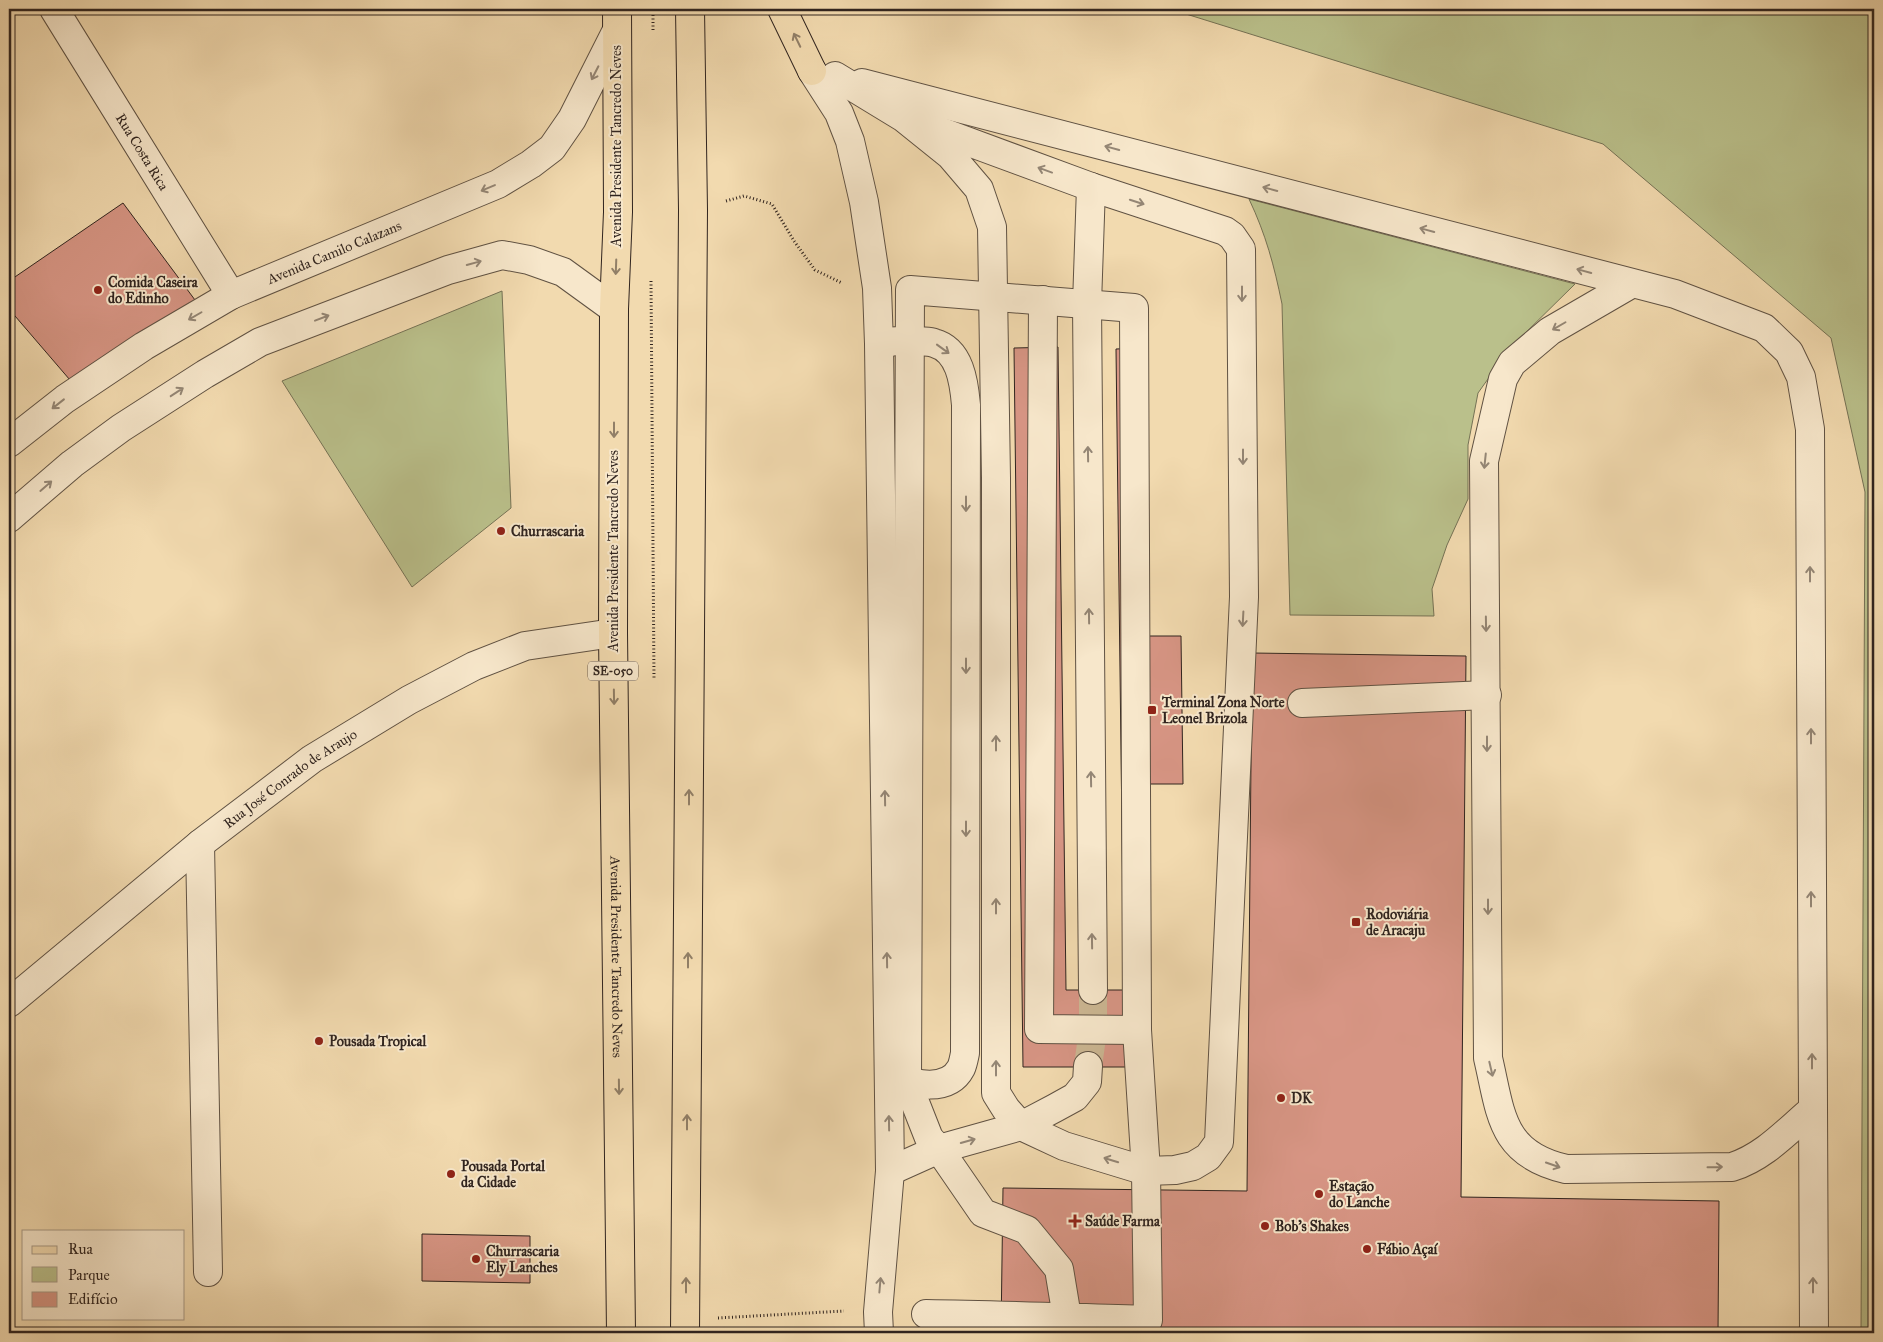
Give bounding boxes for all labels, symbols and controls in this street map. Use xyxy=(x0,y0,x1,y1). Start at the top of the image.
one-way arrow xyxy=(792,33,801,48)
street label: Avenida Presidente Tancredo Neves xyxy=(608,45,625,248)
one-way arrow xyxy=(590,65,599,80)
street label: Rua Costa Rica xyxy=(112,110,173,194)
one-way arrow xyxy=(1105,142,1121,152)
one-way arrow xyxy=(1038,165,1053,174)
one-way arrow xyxy=(481,184,496,194)
one-way arrow xyxy=(1262,184,1278,193)
one-way arrow xyxy=(1129,198,1145,208)
street label: Avenida Camilo Calazans xyxy=(264,217,404,288)
one-way arrow xyxy=(1419,225,1435,234)
one-way arrow xyxy=(466,257,482,267)
one-way arrow xyxy=(611,259,620,275)
one-way arrow xyxy=(1576,266,1592,275)
place label: Comida Caseira do Edinho xyxy=(108,274,199,307)
marker: Comida Caseira do Edinho xyxy=(92,284,104,296)
one-way arrow xyxy=(1237,286,1246,302)
one-way arrow xyxy=(187,311,202,321)
one-way arrow xyxy=(314,313,329,322)
one-way arrow xyxy=(1552,322,1567,331)
one-way arrow xyxy=(936,344,950,354)
one-way arrow xyxy=(170,386,184,396)
one-way arrow xyxy=(51,399,65,409)
one-way arrow xyxy=(609,422,618,438)
one-way arrow xyxy=(1083,446,1093,462)
one-way arrow xyxy=(1238,448,1248,465)
street label: Avenida Presidente Tancredo Neves xyxy=(605,450,622,653)
one-way arrow xyxy=(1481,453,1490,469)
one-way arrow xyxy=(39,481,52,492)
one-way arrow xyxy=(961,495,971,511)
place label: Churrascaria xyxy=(511,523,585,540)
marker: Churrascaria xyxy=(495,525,507,537)
one-way arrow xyxy=(1805,566,1815,582)
one-way arrow xyxy=(1084,609,1094,625)
one-way arrow xyxy=(1238,611,1247,627)
one-way arrow xyxy=(1481,616,1491,632)
one-way arrow xyxy=(961,658,971,674)
road number: SE-050 xyxy=(588,661,638,680)
one-way arrow xyxy=(609,689,618,705)
place label: Terminal Zona Norte Leonel Brizola xyxy=(1161,694,1285,727)
marker: Terminal Zona Norte Leonel Brizola xyxy=(1146,704,1158,716)
street label: Rua José Conrado de Araujo xyxy=(220,725,360,832)
one-way arrow xyxy=(1806,728,1816,744)
one-way arrow xyxy=(991,736,1001,752)
one-way arrow xyxy=(1482,736,1492,752)
one-way arrow xyxy=(1086,771,1096,788)
one-way arrow xyxy=(684,789,694,806)
one-way arrow xyxy=(880,790,890,806)
one-way arrow xyxy=(961,820,971,836)
street label: Avenida Presidente Tancredo Neves xyxy=(607,855,626,1058)
one-way arrow xyxy=(1806,891,1816,907)
one-way arrow xyxy=(991,898,1001,914)
one-way arrow xyxy=(1483,898,1493,914)
place label: Rodoviária de Aracaju xyxy=(1366,906,1430,940)
marker: Rodoviária de Aracaju xyxy=(1350,916,1362,928)
one-way arrow xyxy=(1087,934,1097,950)
one-way arrow xyxy=(683,952,693,968)
one-way arrow xyxy=(882,952,892,968)
place label: Pousada Tropical xyxy=(329,1033,427,1051)
marker: Pousada Tropical xyxy=(313,1035,325,1047)
one-way arrow xyxy=(1807,1053,1817,1070)
one-way arrow xyxy=(1487,1060,1496,1076)
one-way arrow xyxy=(991,1061,1001,1077)
one-way arrow xyxy=(614,1079,624,1095)
place label: DK xyxy=(1291,1090,1313,1107)
marker: DK xyxy=(1275,1092,1287,1104)
one-way arrow xyxy=(682,1114,692,1130)
one-way arrow xyxy=(884,1115,894,1131)
one-way arrow xyxy=(960,1136,976,1145)
one-way arrow xyxy=(1103,1155,1119,1165)
place label: Pousada Portal da Cidade xyxy=(461,1158,546,1191)
one-way arrow xyxy=(1545,1161,1560,1170)
one-way arrow xyxy=(1706,1162,1722,1172)
marker: Pousada Portal da Cidade xyxy=(445,1168,457,1180)
place label: Estação do Lanche xyxy=(1329,1178,1390,1211)
marker: Estação do Lanche xyxy=(1313,1188,1325,1200)
place label: Saúde Farma xyxy=(1085,1213,1161,1230)
marker: Saúde Farma xyxy=(1069,1215,1081,1227)
place label: Bob's Shakes xyxy=(1275,1218,1349,1235)
marker: Bob's Shakes xyxy=(1259,1220,1271,1232)
legend xyxy=(22,1230,185,1320)
text: Rua xyxy=(68,1240,93,1258)
place label: Fábio Açaí xyxy=(1377,1241,1439,1259)
place label: Churrascaria Ely Lanches xyxy=(486,1243,560,1277)
marker: Fábio Açaí xyxy=(1361,1243,1373,1255)
marker: Churrascaria Ely Lanches xyxy=(470,1253,482,1265)
text: Parque xyxy=(68,1266,110,1285)
one-way arrow xyxy=(681,1277,691,1293)
one-way arrow xyxy=(876,1277,885,1293)
one-way arrow xyxy=(1808,1277,1818,1293)
text: Edifício xyxy=(68,1290,118,1308)

